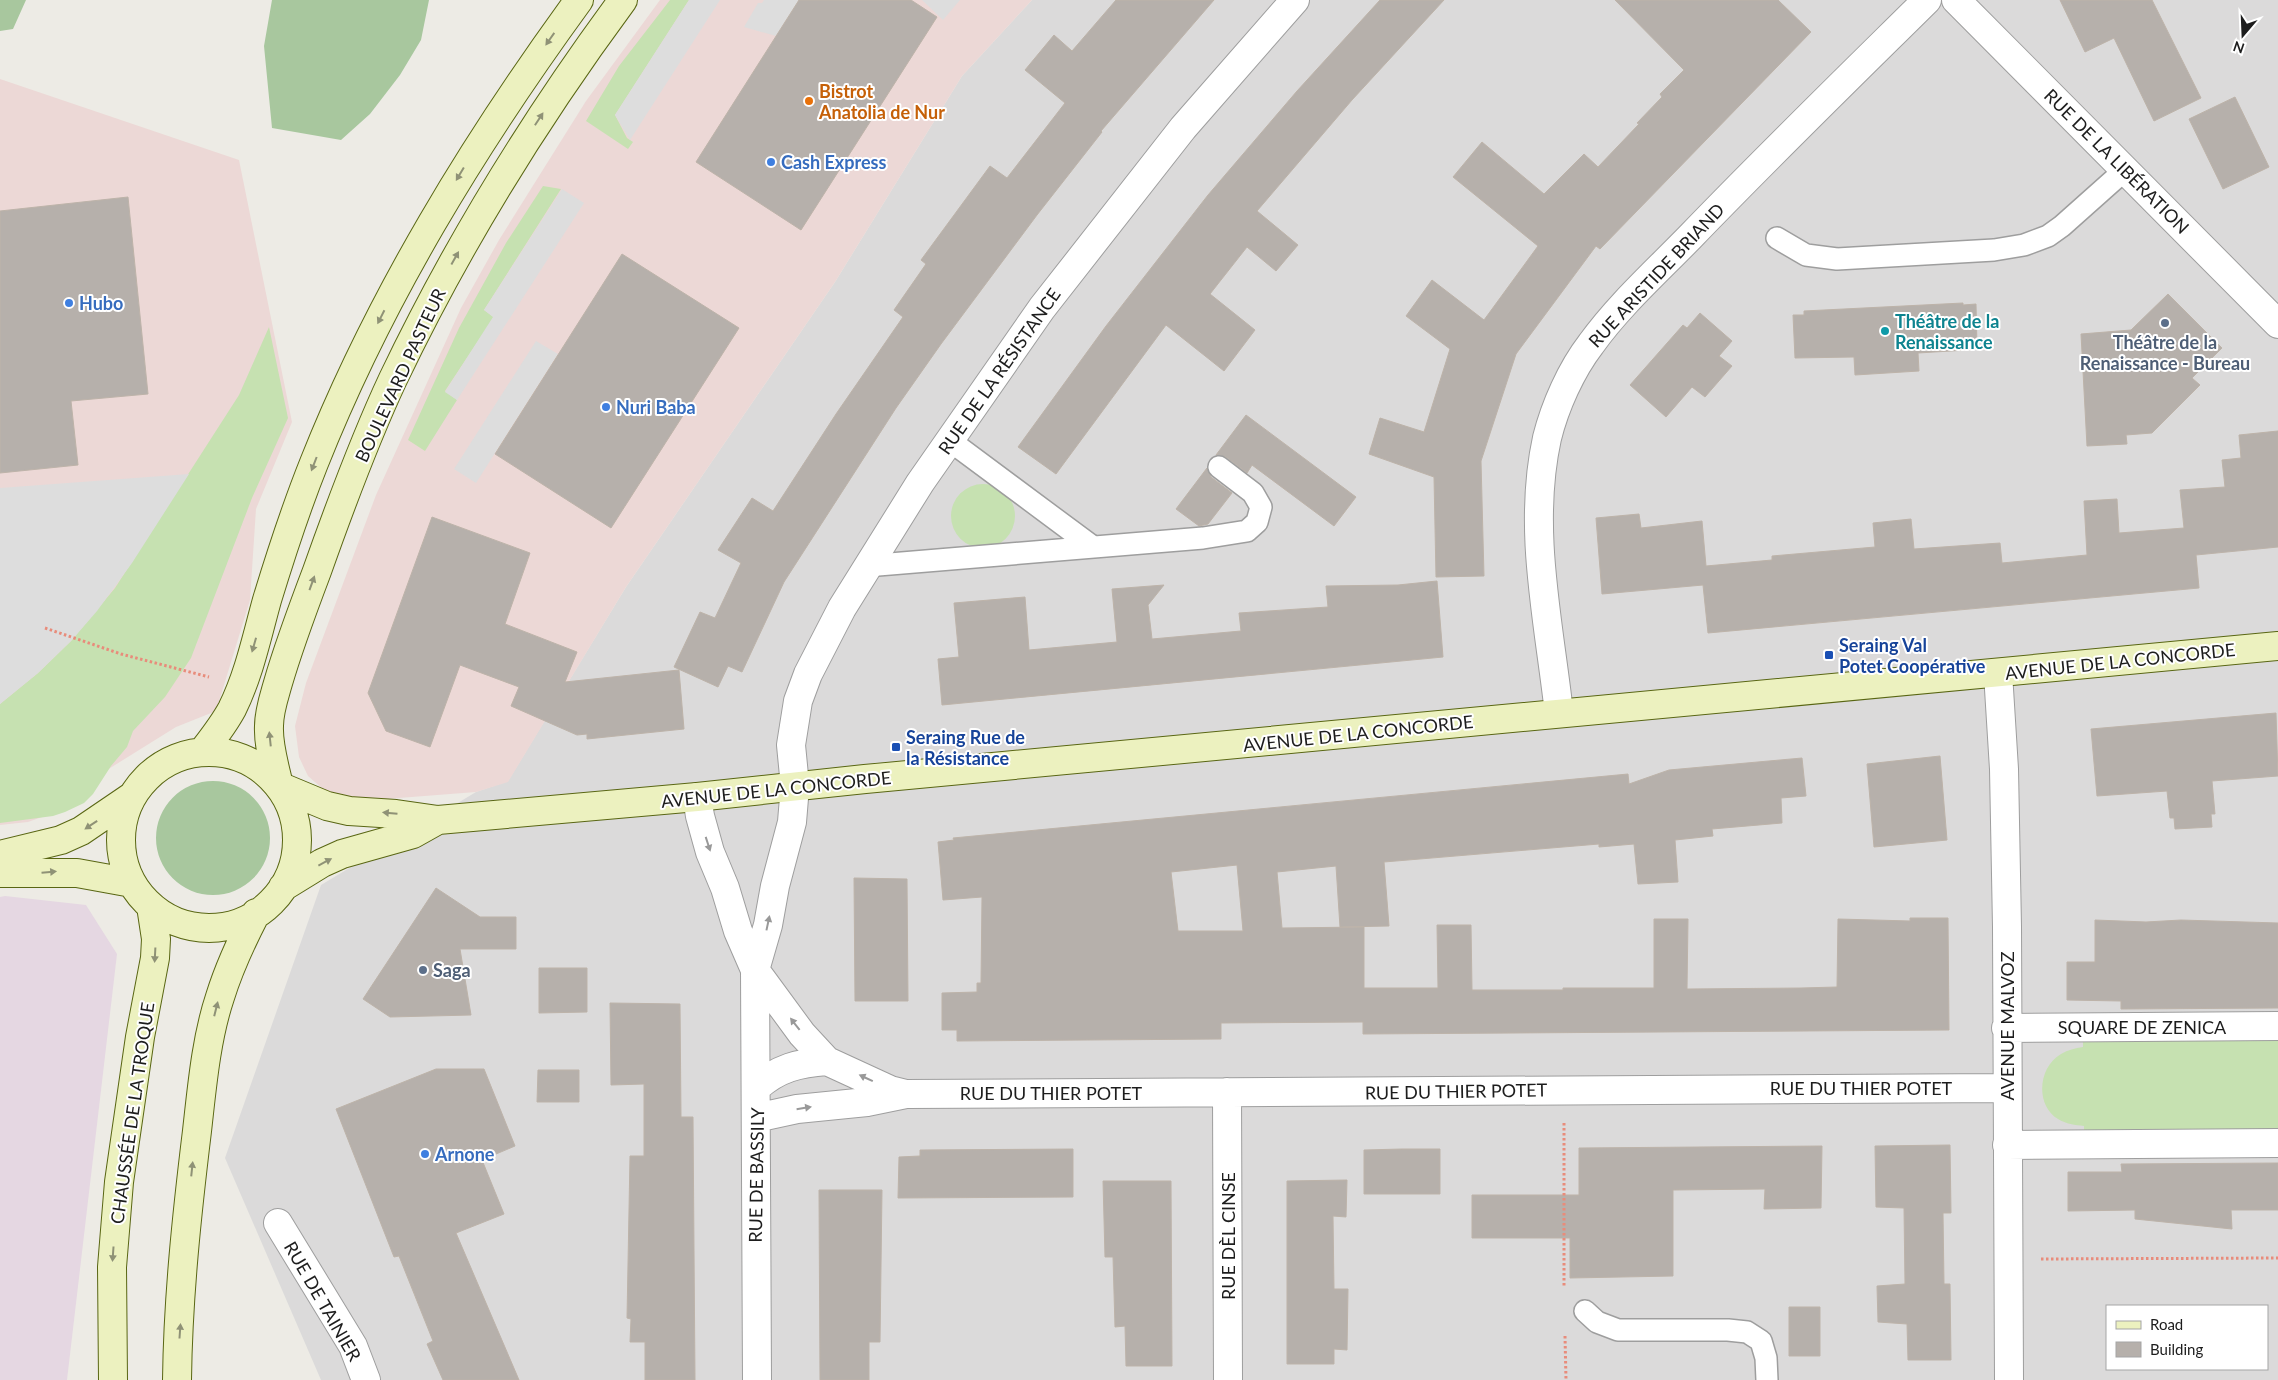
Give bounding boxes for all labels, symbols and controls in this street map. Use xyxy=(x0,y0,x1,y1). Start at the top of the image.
north arrow xyxy=(2218,10,2268,60)
one-way arrow xyxy=(546,33,556,46)
text: N xyxy=(2231,38,2246,58)
place label: Bistrot Anatolia de Nur xyxy=(818,80,945,123)
street label: RUE DE LA LIBÉRATION xyxy=(2040,84,2194,238)
marker: Bistrot Anatolia de Nur xyxy=(803,95,815,107)
one-way arrow xyxy=(535,113,544,126)
place label: Cash Express xyxy=(781,151,886,173)
marker: Cash Express xyxy=(765,156,777,168)
one-way arrow xyxy=(456,168,465,181)
street label: RUE ARISTIDE BRIAND xyxy=(1583,198,1729,352)
one-way arrow xyxy=(451,251,459,266)
street label: BOULEVARD PASTEUR xyxy=(350,284,450,465)
street label: RUE DE LA RÉSISTANCE xyxy=(933,284,1065,458)
place label: Hubo xyxy=(79,292,123,314)
marker: Hubo xyxy=(63,297,75,309)
one-way arrow xyxy=(377,309,385,324)
place label: Théâtre de la Renaissance xyxy=(1895,310,1999,353)
marker: Théâtre de la Renaissance - Bureau xyxy=(2159,317,2171,329)
marker: Théâtre de la Renaissance xyxy=(1879,325,1891,337)
place label: Théâtre de la Renaissance - Bureau xyxy=(2080,331,2250,374)
place label: Nuri Baba xyxy=(616,396,696,418)
marker: Nuri Baba xyxy=(600,401,612,413)
one-way arrow xyxy=(310,457,318,472)
one-way arrow xyxy=(308,575,316,590)
place label: Seraing Val Potet Coopérative xyxy=(1839,634,1986,677)
one-way arrow xyxy=(250,638,258,653)
street label: AVENUE DE LA CONCORDE xyxy=(2004,638,2236,684)
marker: Seraing Val Potet Coopérative xyxy=(1823,649,1835,661)
street label: AVENUE DE LA CONCORDE xyxy=(1242,710,1474,756)
place label: Seraing Rue de la Résistance xyxy=(906,726,1025,769)
one-way arrow xyxy=(266,730,274,746)
marker: Seraing Rue de la Résistance xyxy=(890,741,902,753)
street label: AVENUE DE LA CONCORDE xyxy=(660,766,892,812)
one-way arrow xyxy=(381,809,397,817)
one-way arrow xyxy=(84,820,98,830)
one-way arrow xyxy=(705,837,712,852)
one-way arrow xyxy=(318,858,332,866)
one-way arrow xyxy=(41,868,57,876)
one-way arrow xyxy=(764,915,772,930)
one-way arrow xyxy=(151,947,159,963)
street label: AVENUE MALVOZ xyxy=(1996,951,2018,1101)
place label: Saga xyxy=(433,959,471,981)
marker: Saga xyxy=(417,964,429,976)
street label: CHAUSSÉE DE LA TROQUE xyxy=(106,1001,158,1225)
one-way arrow xyxy=(213,1001,221,1016)
street label: SQUARE DE ZENICA xyxy=(2058,1016,2227,1038)
one-way arrow xyxy=(789,1018,800,1031)
one-way arrow xyxy=(859,1074,873,1082)
street label: RUE DU THIER POTET xyxy=(1770,1077,1953,1099)
street label: RUE DU THIER POTET xyxy=(1365,1078,1548,1104)
street label: RUE DU THIER POTET xyxy=(960,1082,1143,1104)
one-way arrow xyxy=(796,1103,812,1111)
street label: RUE DE BASSILY xyxy=(744,1106,768,1243)
place label: Arnone xyxy=(434,1143,495,1165)
marker: Arnone xyxy=(419,1148,431,1160)
one-way arrow xyxy=(188,1161,196,1177)
street label: RUE DÈL CINSE xyxy=(1217,1172,1239,1300)
street label: RUE DE TAINIER xyxy=(280,1237,367,1365)
one-way arrow xyxy=(109,1246,117,1262)
legend xyxy=(2106,1305,2268,1370)
text: Road xyxy=(2150,1315,2183,1333)
one-way arrow xyxy=(176,1323,184,1339)
text: Building xyxy=(2150,1340,2203,1358)

